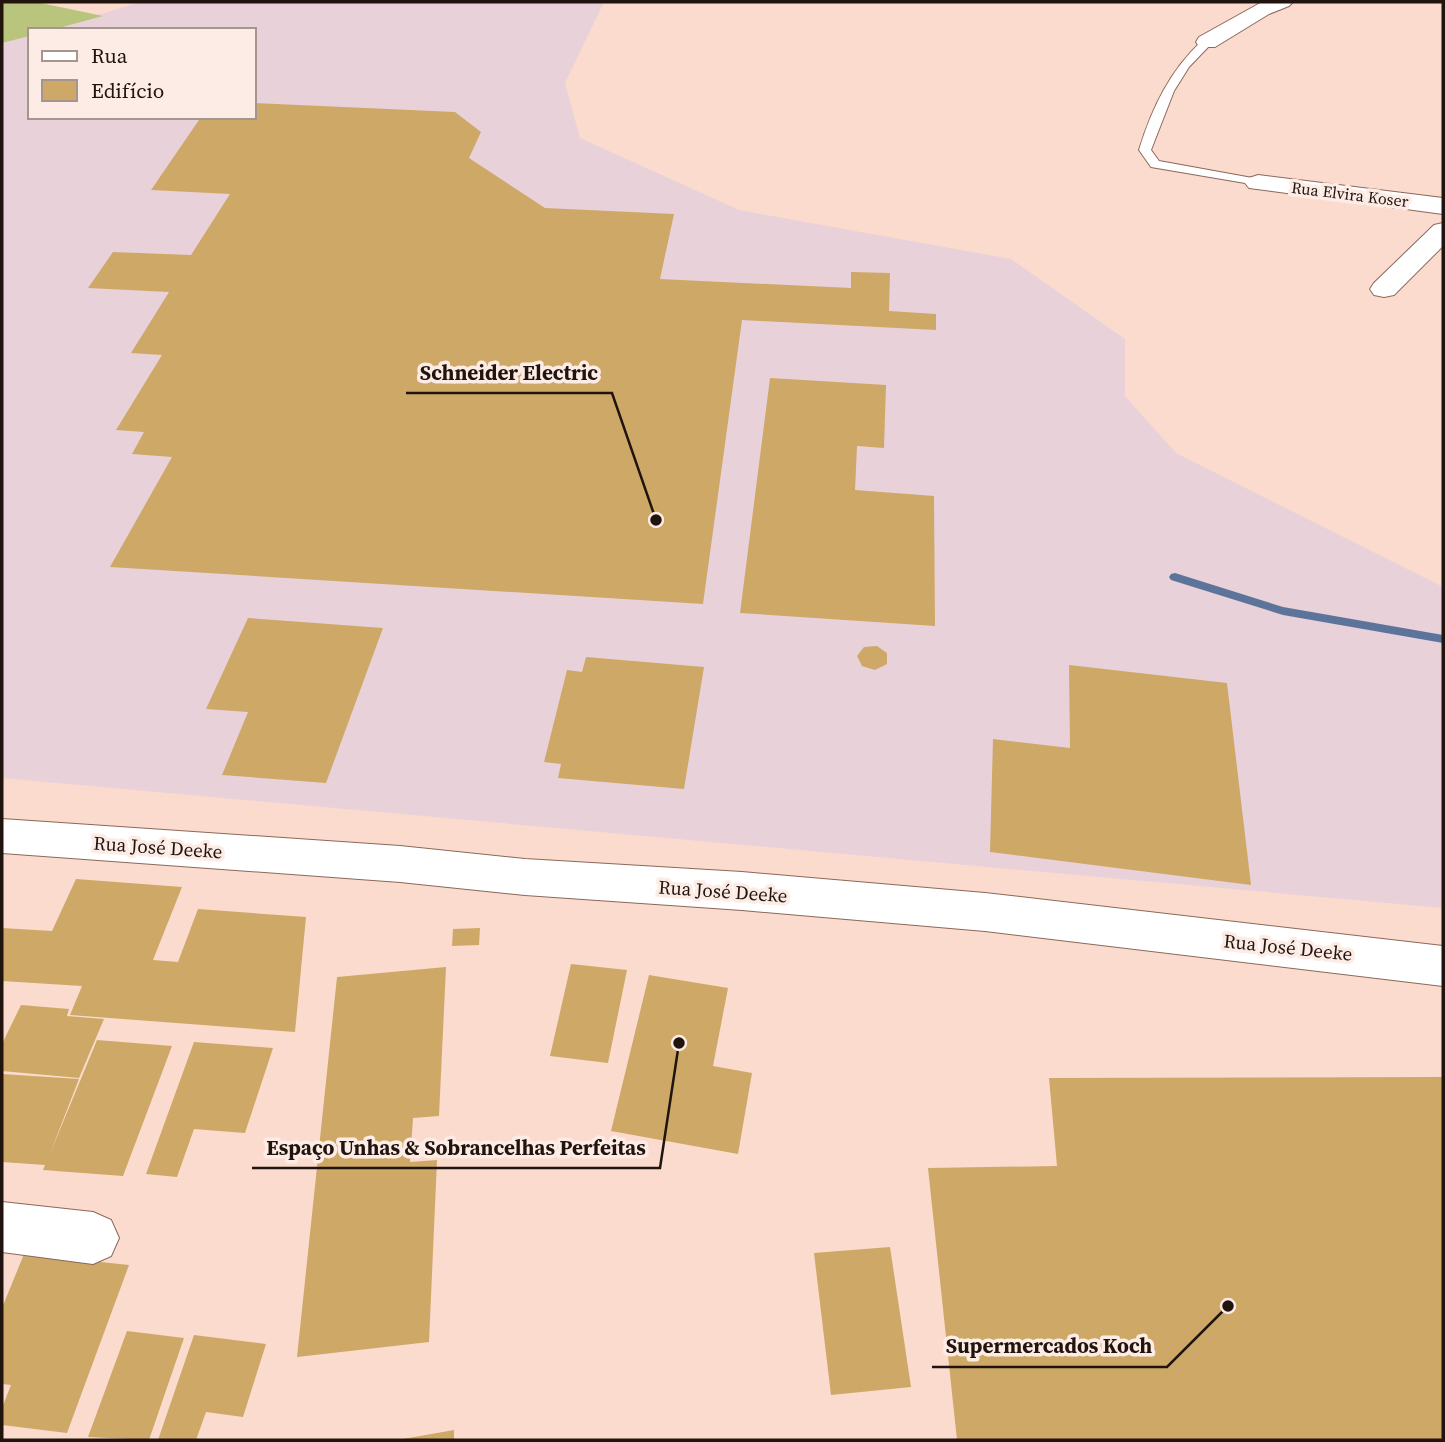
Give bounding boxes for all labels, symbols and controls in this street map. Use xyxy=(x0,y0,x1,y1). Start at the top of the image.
legend xyxy=(28,28,256,119)
text: Rua xyxy=(91,41,128,70)
text: Edifício xyxy=(91,76,164,105)
street label: Rua Elvira Koser xyxy=(1290,176,1410,212)
callout: Schneider Electric xyxy=(406,351,612,393)
text: Schneider Electric xyxy=(420,358,598,387)
street label: Rua José Deeke xyxy=(93,830,223,864)
street label: Rua José Deeke xyxy=(658,874,788,908)
street label: Rua José Deeke xyxy=(1222,927,1354,967)
callout: Espaço Unhas & Sobrancelhas Perfeitas xyxy=(252,1126,660,1168)
text: Espaço Unhas & Sobrancelhas Perfeitas xyxy=(266,1133,646,1162)
callout: Supermercados Koch xyxy=(932,1325,1167,1367)
text: Supermercados Koch xyxy=(946,1331,1152,1360)

